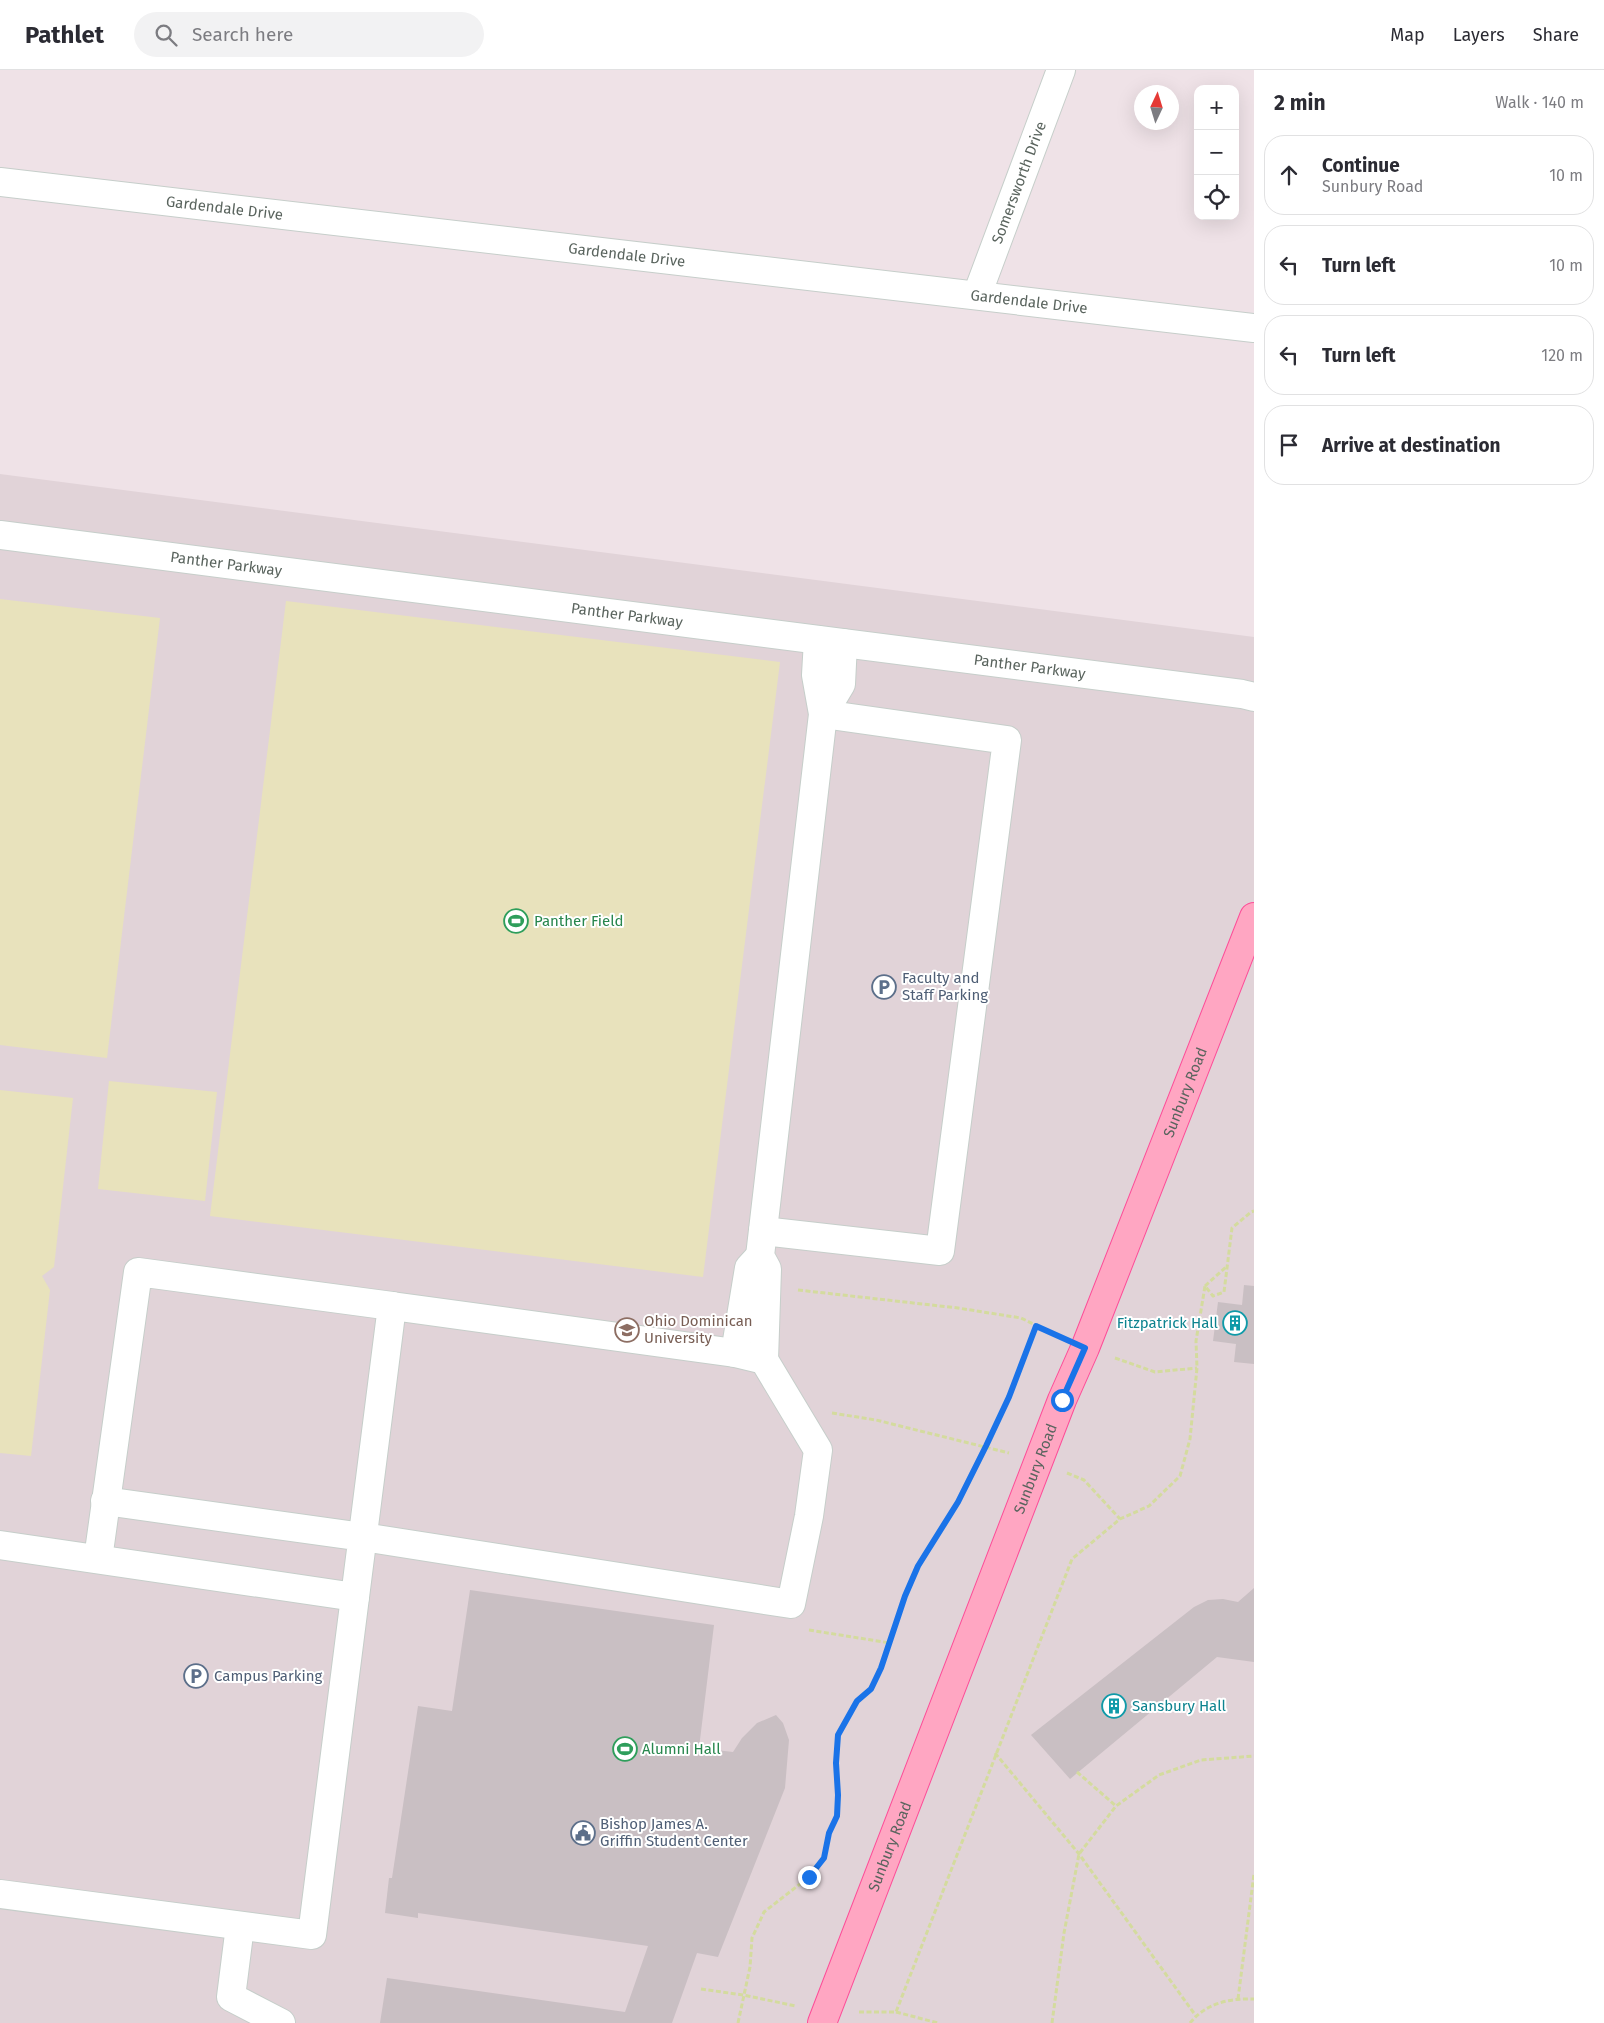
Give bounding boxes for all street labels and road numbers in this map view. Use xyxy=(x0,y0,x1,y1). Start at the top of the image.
street label: Somersworth Drive xyxy=(988,119,1050,246)
street label: Gardendale Drive xyxy=(165,192,284,224)
street label: Gardendale Drive xyxy=(567,239,686,271)
street label: Gardendale Drive xyxy=(970,286,1089,318)
street label: Panther Parkway xyxy=(169,548,284,580)
street label: Panther Parkway xyxy=(570,599,684,631)
street label: Panther Parkway xyxy=(973,651,1087,683)
street label: Sunbury Road xyxy=(1159,1045,1211,1140)
street label: Sunbury Road xyxy=(1010,1421,1061,1516)
street label: Sunbury Road xyxy=(864,1799,915,1894)

